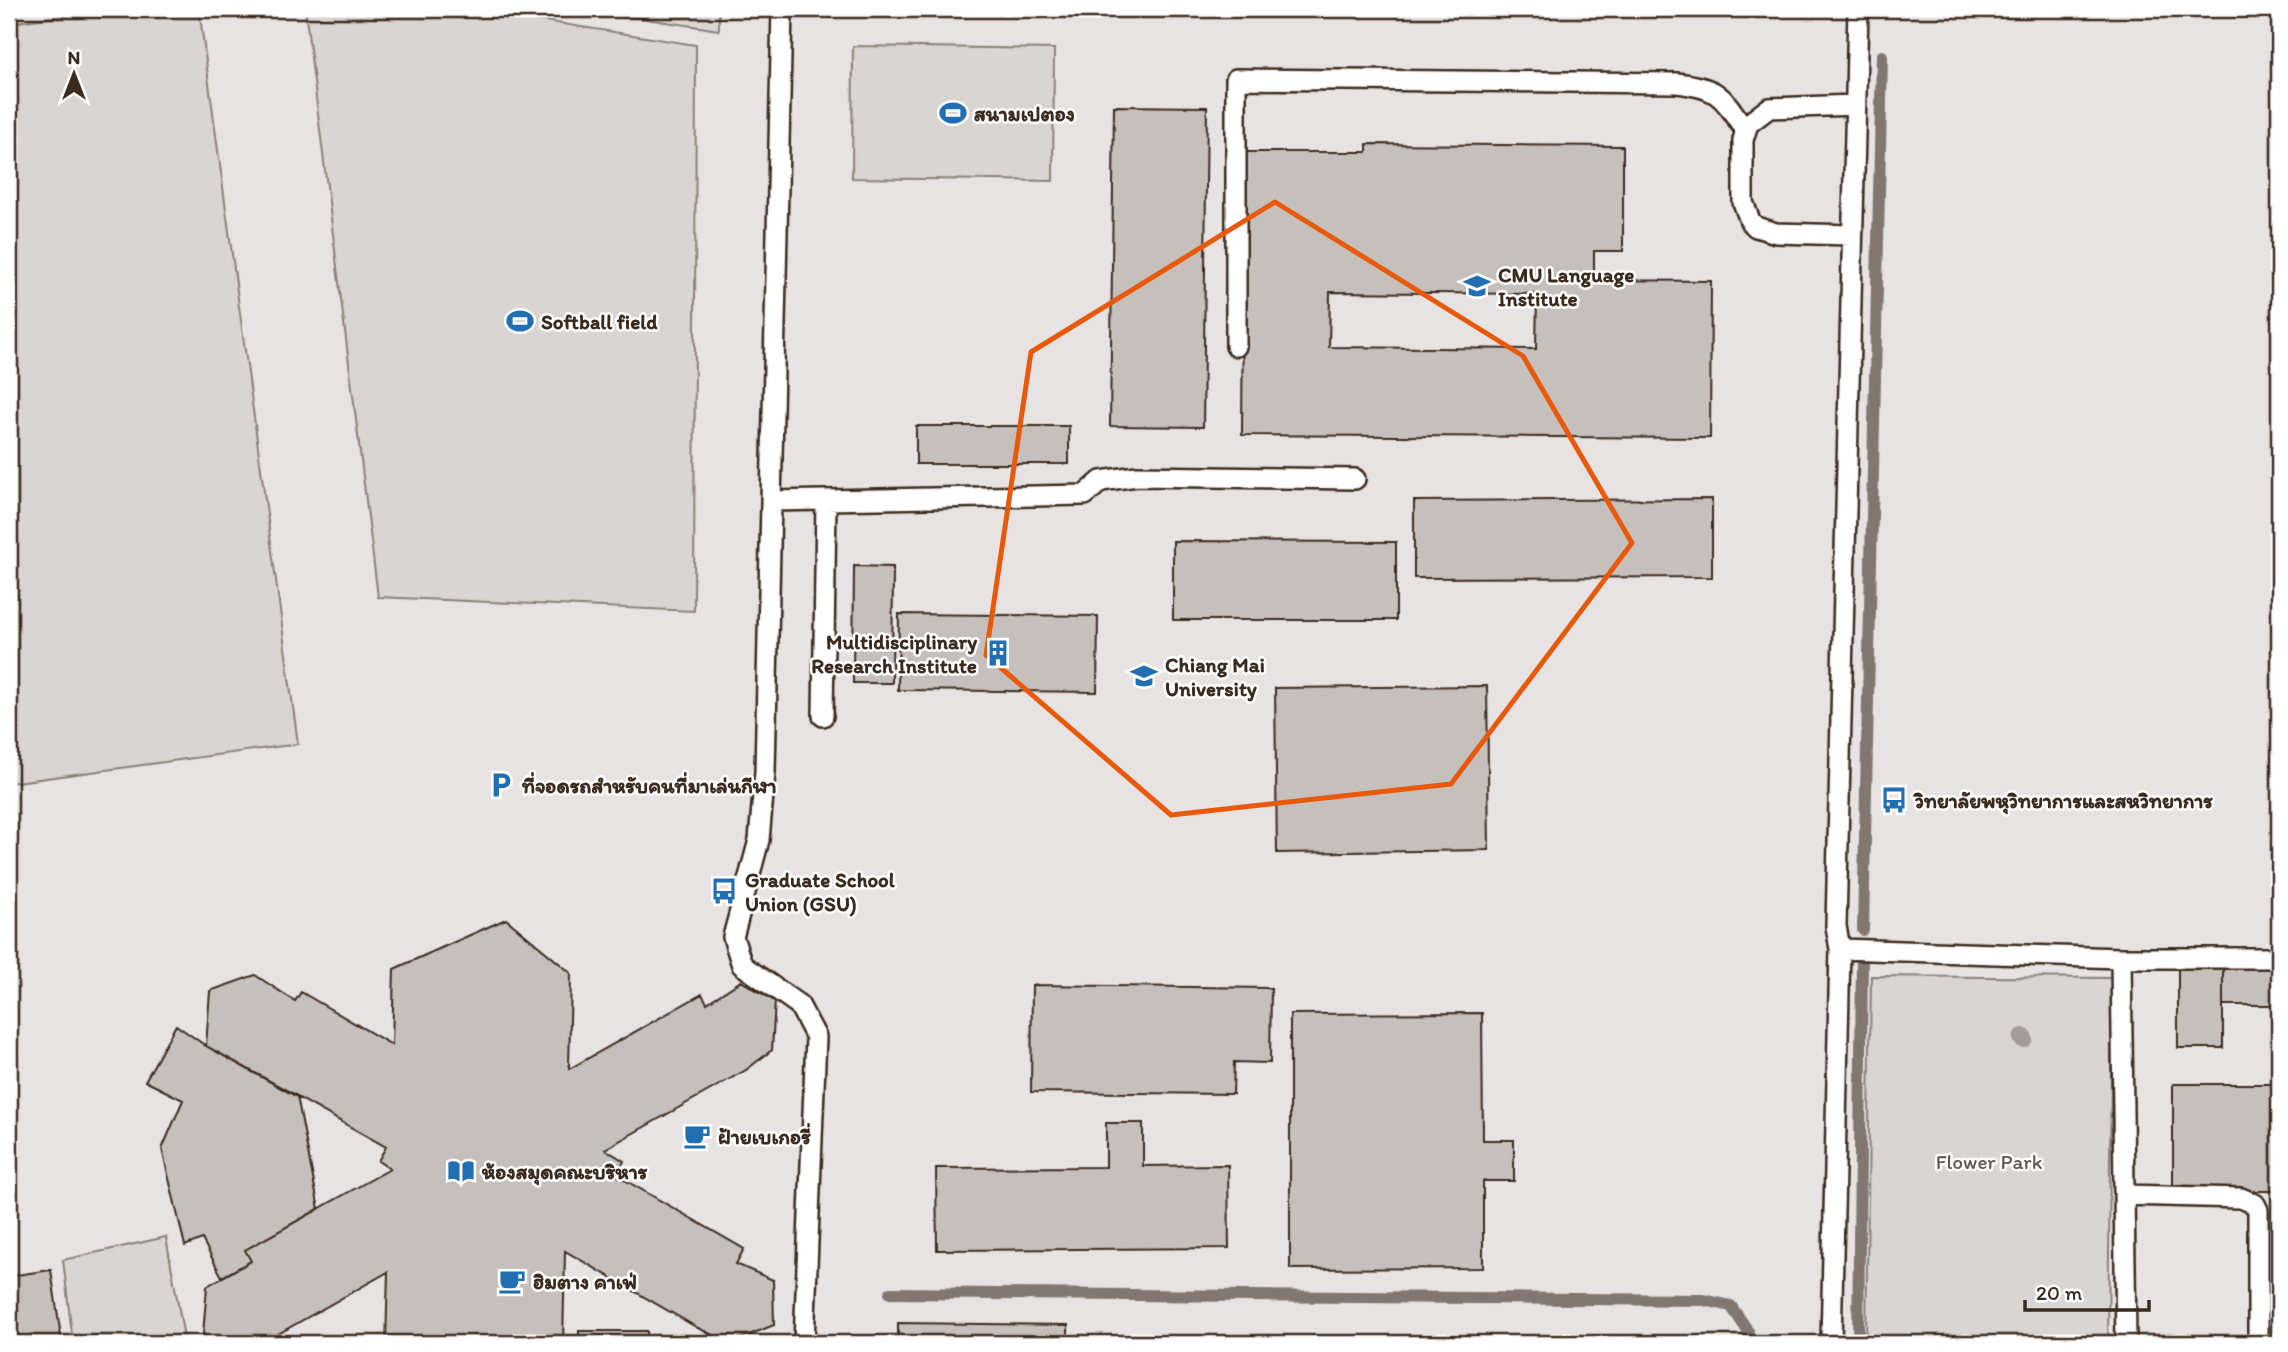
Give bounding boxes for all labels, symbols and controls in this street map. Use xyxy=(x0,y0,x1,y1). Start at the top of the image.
north arrow xyxy=(38,38,108,108)
text: N xyxy=(68,46,80,69)
sports icon: สนามเปตอง xyxy=(938,98,968,128)
place label: สนามเปตอง xyxy=(974,101,1075,126)
place label: CMU Language Institute xyxy=(1498,262,1634,311)
school or university icon: CMU Language Institute xyxy=(1462,271,1492,301)
sports icon: Softball field xyxy=(505,306,535,336)
place label: Softball field xyxy=(541,309,658,334)
place label: Multidisciplinary Research Institute xyxy=(811,629,977,678)
building icon: Multidisciplinary Research Institute xyxy=(983,638,1013,668)
place label: Chiang Mai University xyxy=(1165,652,1265,702)
school or university icon: Chiang Mai University xyxy=(1129,661,1159,691)
parking icon: ที่จอดรถสำหรับคนที่มาเล่นกีฬา xyxy=(486,770,516,800)
place label: ที่จอดรถสำหรับคนที่มาเล่นกีฬา xyxy=(521,772,777,798)
bus stop icon: วิทยาลัยพหุวิทยาการและสหวิทยาการ xyxy=(1879,785,1909,815)
place label: วิทยาลัยพหุวิทยาการและสหวิทยาการ xyxy=(1913,788,2213,815)
place label: Graduate School Union (GSU) xyxy=(745,867,896,917)
bus stop icon: Graduate School Union (GSU) xyxy=(709,876,739,906)
cafe icon: ฝ้ายเบเกอรี่ xyxy=(682,1121,712,1151)
place label: ฝ้ายเบเกอรี่ xyxy=(718,1123,811,1149)
park label: Flower Park xyxy=(1936,1149,2043,1174)
library icon: ห้องสมุดคณะบริหาร xyxy=(446,1156,476,1186)
place label: ห้องสมุดคณะบริหาร xyxy=(481,1159,648,1186)
cafe icon: ฮิมตาง คาเฟ่ xyxy=(497,1266,527,1296)
scale bar xyxy=(2025,1268,2150,1312)
place label: ฮิมตาง คาเฟ่ xyxy=(533,1269,637,1294)
text: 20 m xyxy=(2036,1280,2083,1305)

